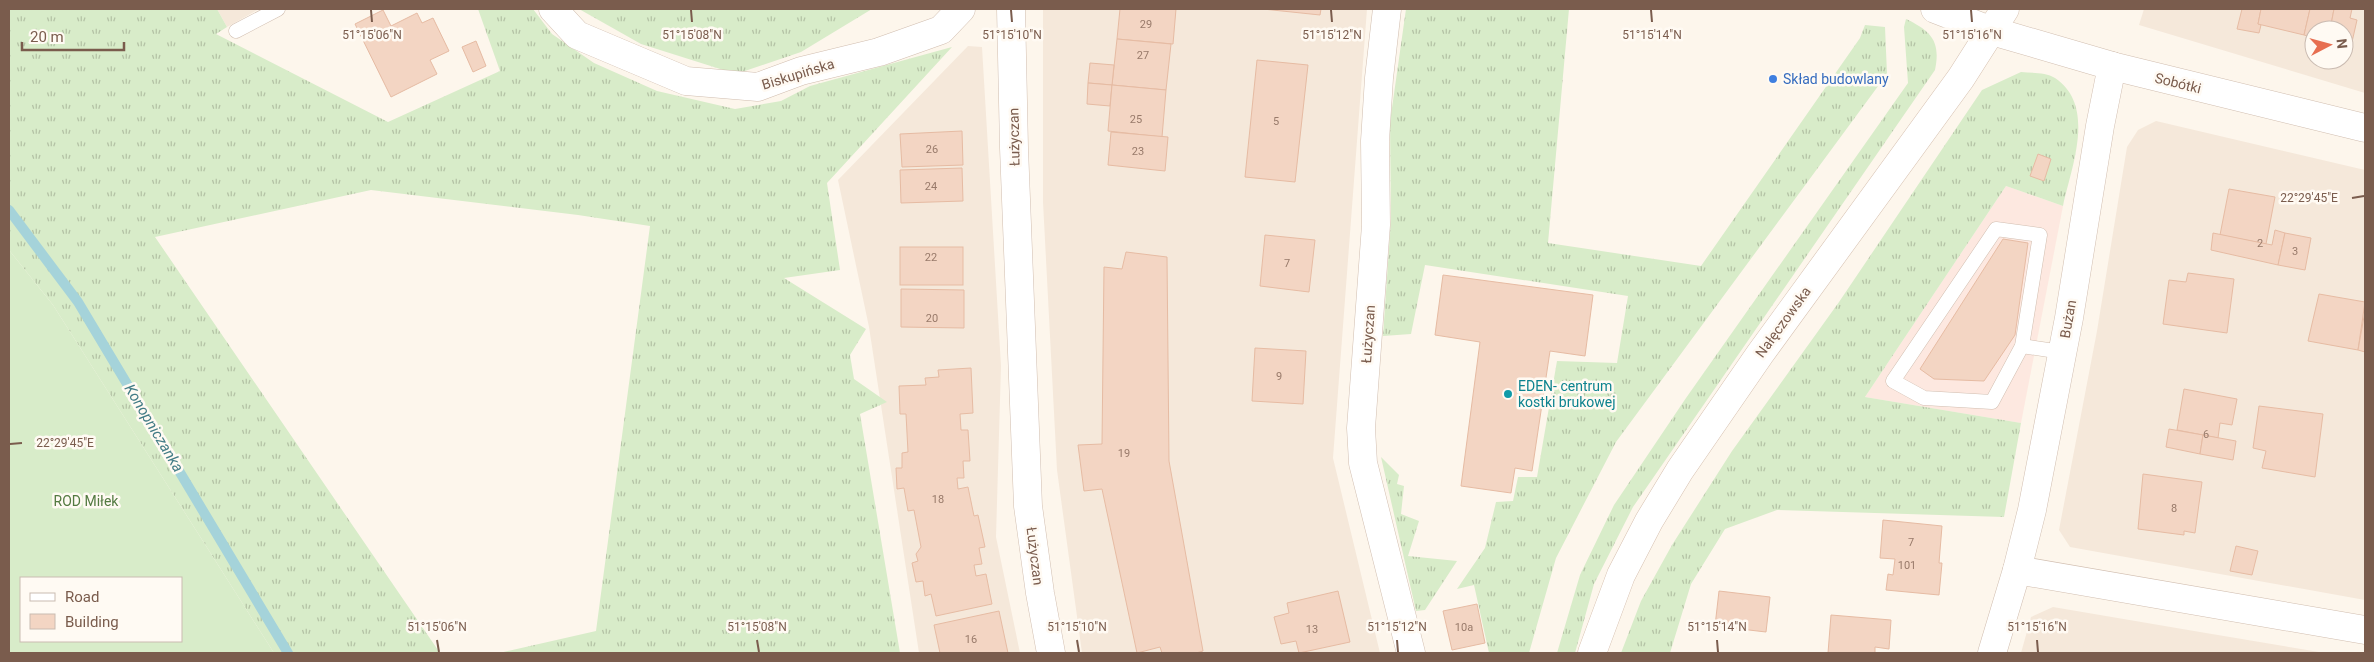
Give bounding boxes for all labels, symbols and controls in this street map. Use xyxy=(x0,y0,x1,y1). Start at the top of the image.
house number: 29 xyxy=(1140,18,1152,31)
scale bar xyxy=(22,20,125,52)
north arrow xyxy=(2304,20,2354,70)
text: 20 m xyxy=(30,28,64,46)
text: 51°15'06"N xyxy=(342,28,402,42)
text: 51°15'08"N xyxy=(662,28,722,42)
text: 51°15'10"N xyxy=(982,28,1042,42)
text: 51°15'12"N xyxy=(1302,28,1362,42)
text: 51°15'14"N xyxy=(1622,28,1682,42)
text: 51°15'16"N xyxy=(1942,28,2002,42)
text: N xyxy=(2333,38,2350,49)
house number: 27 xyxy=(1137,49,1149,62)
street label: Biskupińska xyxy=(760,55,836,93)
street label: Sobótki xyxy=(2153,70,2203,96)
place label: Skład budowlany xyxy=(1783,71,1889,87)
marker: Skład budowlany xyxy=(1767,73,1779,85)
street label: Łużyczan xyxy=(1005,108,1023,166)
house number: 25 xyxy=(1130,113,1142,126)
house number: 5 xyxy=(1273,115,1279,128)
house number: 26 xyxy=(926,143,938,156)
house number: 23 xyxy=(1132,145,1144,158)
house number: 24 xyxy=(925,180,937,193)
text: 22°29'45"E xyxy=(2280,191,2338,205)
house number: 2 xyxy=(2257,237,2263,250)
house number: 3 xyxy=(2292,245,2298,258)
house number: 22 xyxy=(925,251,937,264)
house number: 7 xyxy=(1284,257,1290,270)
street label: Nałęczowska xyxy=(1752,284,1814,360)
street label: Bużan xyxy=(2057,299,2079,339)
street label: Łużyczan xyxy=(1358,304,1378,364)
house number: 20 xyxy=(926,312,938,325)
house number: 9 xyxy=(1276,370,1282,383)
place label: EDEN- centrum kostki brukowej xyxy=(1518,378,1616,410)
water label: Konopniczanka xyxy=(121,381,187,475)
marker: EDEN- centrum kostki brukowej xyxy=(1502,388,1514,400)
house number: 6 xyxy=(2203,428,2209,441)
text: 22°29'45"E xyxy=(36,436,94,450)
house number: 19 xyxy=(1118,447,1130,460)
park label: ROD Miłek xyxy=(54,493,119,509)
house number: 18 xyxy=(932,493,944,506)
house number: 8 xyxy=(2171,502,2177,515)
street label: Łużyczan xyxy=(1024,526,1046,586)
house number: 7 xyxy=(1908,536,1914,549)
house number: 101 xyxy=(1898,559,1916,572)
legend xyxy=(20,577,182,642)
text: Road xyxy=(65,588,99,606)
text: Building xyxy=(65,613,119,631)
text: 51°15'06"N xyxy=(407,620,467,634)
text: 51°15'08"N xyxy=(727,620,787,634)
text: 51°15'10"N xyxy=(1047,620,1107,634)
text: 51°15'12"N xyxy=(1367,620,1427,634)
text: 51°15'14"N xyxy=(1687,620,1747,634)
text: 51°15'16"N xyxy=(2007,620,2067,634)
house number: 10a xyxy=(1455,621,1473,634)
house number: 13 xyxy=(1306,623,1318,636)
house number: 16 xyxy=(965,633,977,646)

